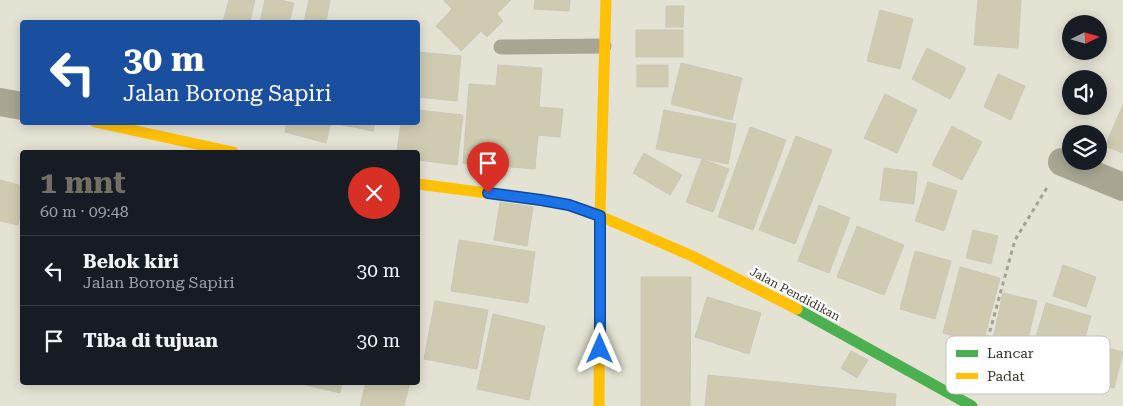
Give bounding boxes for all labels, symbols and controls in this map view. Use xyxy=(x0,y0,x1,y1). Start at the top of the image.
north arrow xyxy=(1062,15,1108,60)
map controls xyxy=(1062,15,1107,170)
text: 30 m xyxy=(123,39,205,80)
icon: left xyxy=(40,40,105,105)
button: sound xyxy=(1062,70,1107,115)
text: Jalan Borong Sapiri xyxy=(123,81,331,106)
button: layers xyxy=(1062,125,1107,170)
pin xyxy=(467,142,509,193)
icon: arrive xyxy=(474,149,502,177)
text: 1 mnt xyxy=(40,165,126,200)
button: close xyxy=(348,167,400,219)
text: 60 m · 09:48 xyxy=(40,202,129,221)
text: Belok kiri xyxy=(83,250,179,273)
icon: left xyxy=(40,257,68,285)
text: 30 m xyxy=(357,259,400,282)
street label: Jalan Pendidikan xyxy=(747,264,843,324)
text: Jalan Borong Sapiri xyxy=(83,273,235,292)
position arrow xyxy=(573,322,625,374)
icon: arrive xyxy=(40,327,68,355)
text: Tiba di tujuan xyxy=(83,329,218,352)
text: 30 m xyxy=(357,329,400,352)
legend xyxy=(946,336,1110,394)
text: Lancar xyxy=(987,345,1034,361)
text: Padat xyxy=(987,368,1025,384)

